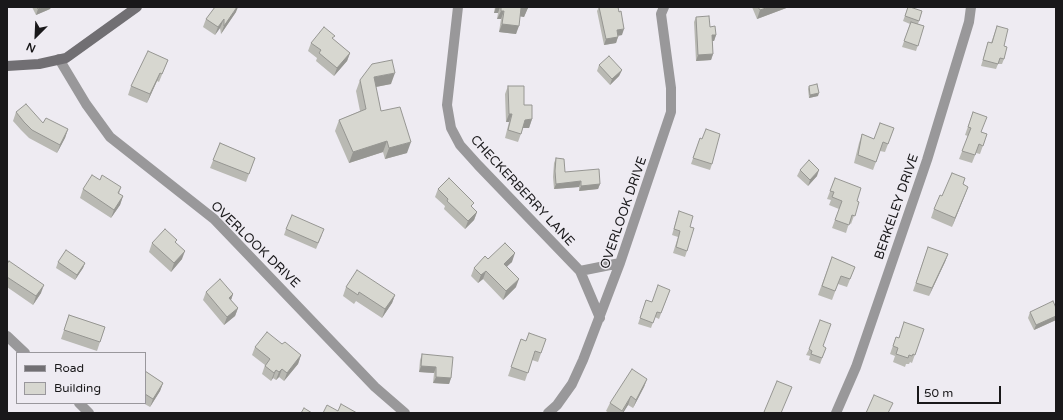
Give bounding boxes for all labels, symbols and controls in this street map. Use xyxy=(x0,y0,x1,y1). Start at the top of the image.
north arrow xyxy=(16,16,56,56)
text: N xyxy=(24,40,38,55)
street label: CHECKERBERRY LANE xyxy=(467,132,577,250)
street label: BERKELEY DRIVE xyxy=(872,152,922,262)
street label: OVERLOOK DRIVE xyxy=(597,155,651,271)
street label: OVERLOOK DRIVE xyxy=(207,199,303,291)
legend xyxy=(16,352,146,404)
text: Road xyxy=(54,361,84,375)
scale bar xyxy=(919,378,1003,404)
text: Building xyxy=(54,381,101,395)
text: 50 m xyxy=(924,386,953,400)

